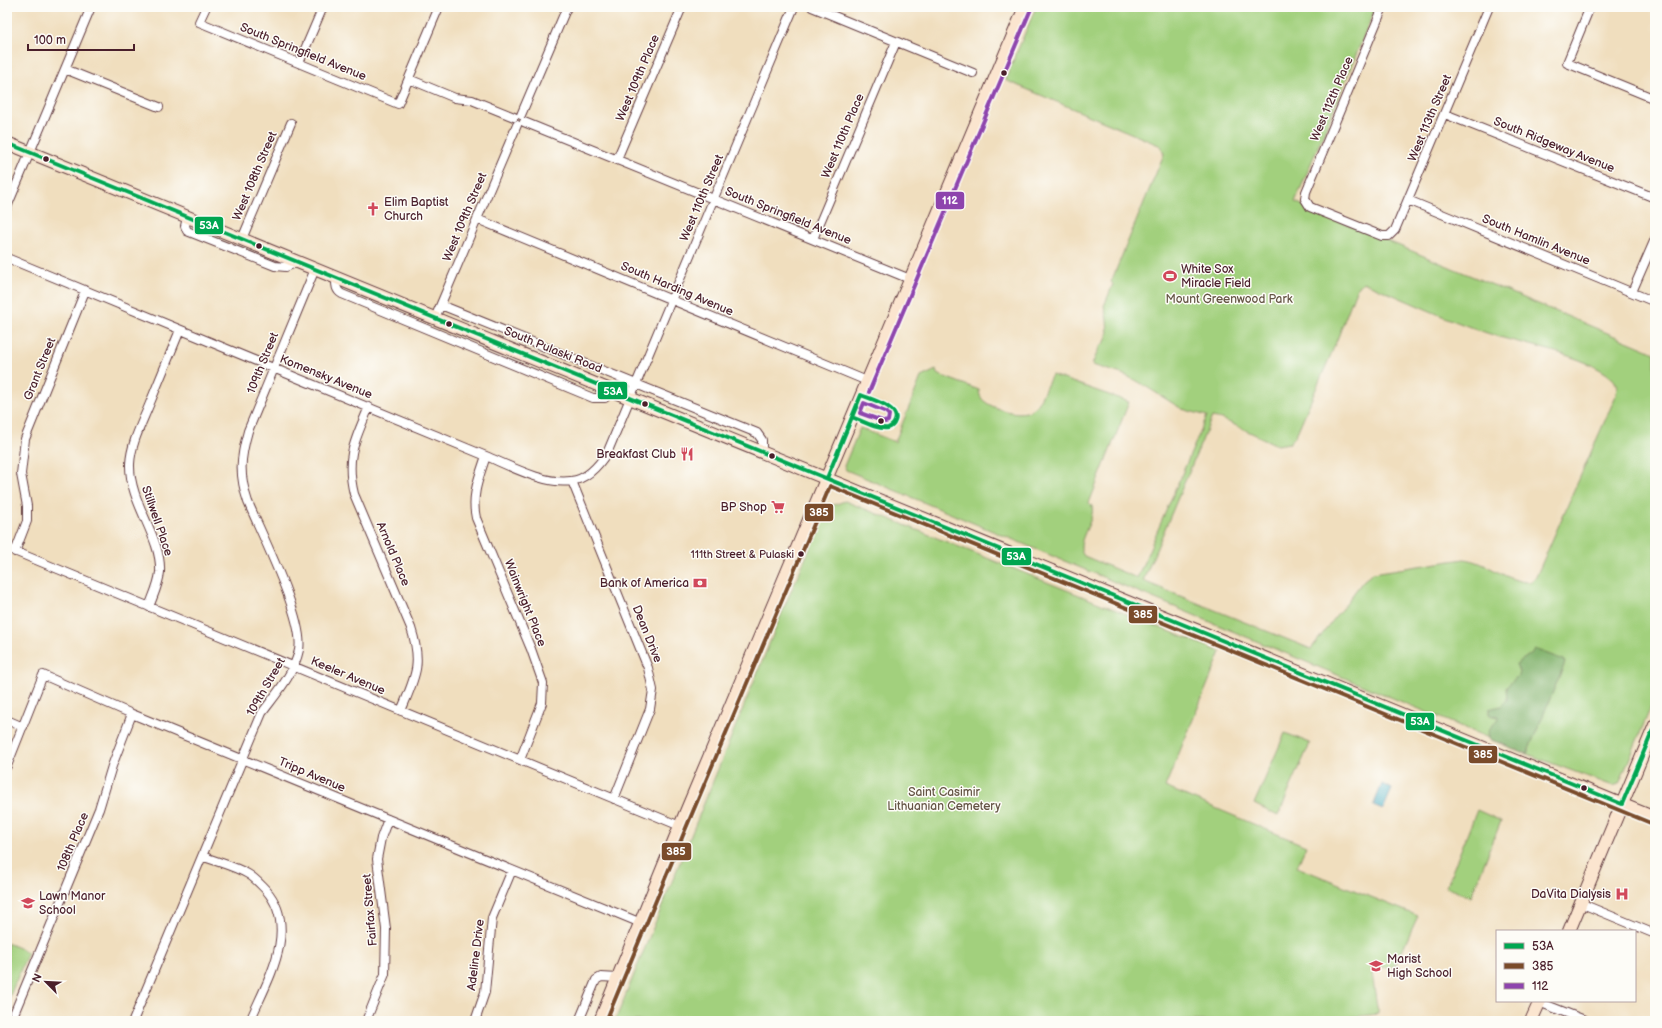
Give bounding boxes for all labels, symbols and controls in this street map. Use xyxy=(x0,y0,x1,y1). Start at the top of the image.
street label: South Springfield Avenue xyxy=(238,20,368,84)
scale bar xyxy=(28,26,134,52)
street label: West 109th Place xyxy=(613,32,663,124)
text: 100 m xyxy=(34,33,66,48)
street label: West 112th Place xyxy=(1307,54,1357,144)
unlabelled marker xyxy=(999,68,1009,78)
street label: West 113th Street xyxy=(1405,72,1455,164)
street label: West 110th Place xyxy=(818,91,868,181)
street label: South Ridgeway Avenue xyxy=(1491,114,1617,176)
street label: West 108th Street xyxy=(229,129,281,223)
street label: West 110th Street xyxy=(677,152,727,244)
unlabelled marker xyxy=(41,154,51,164)
street label: West 109th Street xyxy=(440,170,491,264)
street label: South Springfield Avenue xyxy=(723,184,853,248)
line badge: 112 xyxy=(935,191,965,210)
text: 112 xyxy=(942,194,958,207)
place label: Elim Baptist Church xyxy=(384,195,449,224)
church icon: Elim Baptist Church xyxy=(365,201,381,217)
street label: South Hamlin Avenue xyxy=(1480,211,1592,269)
line badge: 53A xyxy=(194,216,224,235)
text: 53A xyxy=(199,219,219,232)
unlabelled marker xyxy=(254,241,264,251)
street label: South Harding Avenue xyxy=(618,259,736,319)
place label: White Sox Miracle Field xyxy=(1181,262,1251,291)
sports icon: White Sox Miracle Field xyxy=(1162,268,1178,284)
park label: Mount Greenwood Park xyxy=(1165,292,1293,307)
unlabelled marker xyxy=(444,319,454,329)
street label: South Pulaski Road xyxy=(502,323,604,377)
street label: 109th Street xyxy=(244,330,282,396)
street label: Grant Street xyxy=(21,335,59,403)
street label: Komensky Avenue xyxy=(278,352,374,402)
line badge: 53A xyxy=(597,381,628,400)
text: 53A xyxy=(603,385,623,398)
unlabelled marker xyxy=(640,399,650,409)
unlabelled marker xyxy=(876,416,886,426)
restaurant icon: Breakfast Club xyxy=(679,446,695,462)
place label: Breakfast Club xyxy=(596,447,676,462)
unlabelled marker xyxy=(767,451,777,461)
street label: Stillwell Place xyxy=(138,484,176,558)
supermarket icon: BP Shop xyxy=(770,499,786,515)
place label: BP Shop xyxy=(721,500,767,515)
line badge: 385 xyxy=(804,503,834,522)
text: 385 xyxy=(809,506,829,519)
street label: Arnold Place xyxy=(373,520,413,588)
line badge: 53A xyxy=(1001,547,1032,566)
place label: 111th Street & Pulaski xyxy=(691,548,794,561)
marker: 111th Street & Pulaski xyxy=(796,549,806,559)
text: 53A xyxy=(1006,550,1026,563)
street label: Wainwright Place xyxy=(501,557,549,649)
bank icon: Bank of America xyxy=(692,575,708,591)
place label: Bank of America xyxy=(600,576,689,591)
street label: Dean Drive xyxy=(629,603,665,665)
line badge: 385 xyxy=(1128,605,1158,624)
text: 385 xyxy=(1133,608,1153,621)
street label: Keeler Avenue xyxy=(309,654,387,698)
street label: 109th Street xyxy=(243,655,289,719)
line badge: 53A xyxy=(1405,712,1435,731)
text: 53A xyxy=(1410,715,1430,728)
line badge: 385 xyxy=(1468,745,1498,764)
text: 385 xyxy=(1473,748,1493,761)
street label: Tripp Avenue xyxy=(276,754,348,796)
unlabelled marker xyxy=(1579,783,1589,793)
park label: Saint Casimir Lithuanian Cemetery xyxy=(887,785,1001,814)
street label: 108th Place xyxy=(54,810,92,874)
line badge: 385 xyxy=(661,842,692,861)
text: 385 xyxy=(666,845,686,858)
street label: Fairfax Street xyxy=(359,873,381,947)
hospital icon: DaVita Dialysis xyxy=(1614,886,1630,902)
place label: DaVita Dialysis xyxy=(1531,887,1611,902)
place label: Lawn Manor School xyxy=(39,889,106,918)
school or university icon: Lawn Manor School xyxy=(20,895,36,911)
street label: Adeline Drive xyxy=(464,918,488,992)
legend xyxy=(1496,930,1636,1002)
text: 53A xyxy=(1532,939,1554,954)
place label: Marist High School xyxy=(1387,952,1452,981)
school or university icon: Marist High School xyxy=(1368,958,1384,974)
text: 385 xyxy=(1532,959,1553,974)
north arrow xyxy=(26,962,66,1002)
text: N xyxy=(30,972,45,985)
text: 112 xyxy=(1532,979,1548,994)

